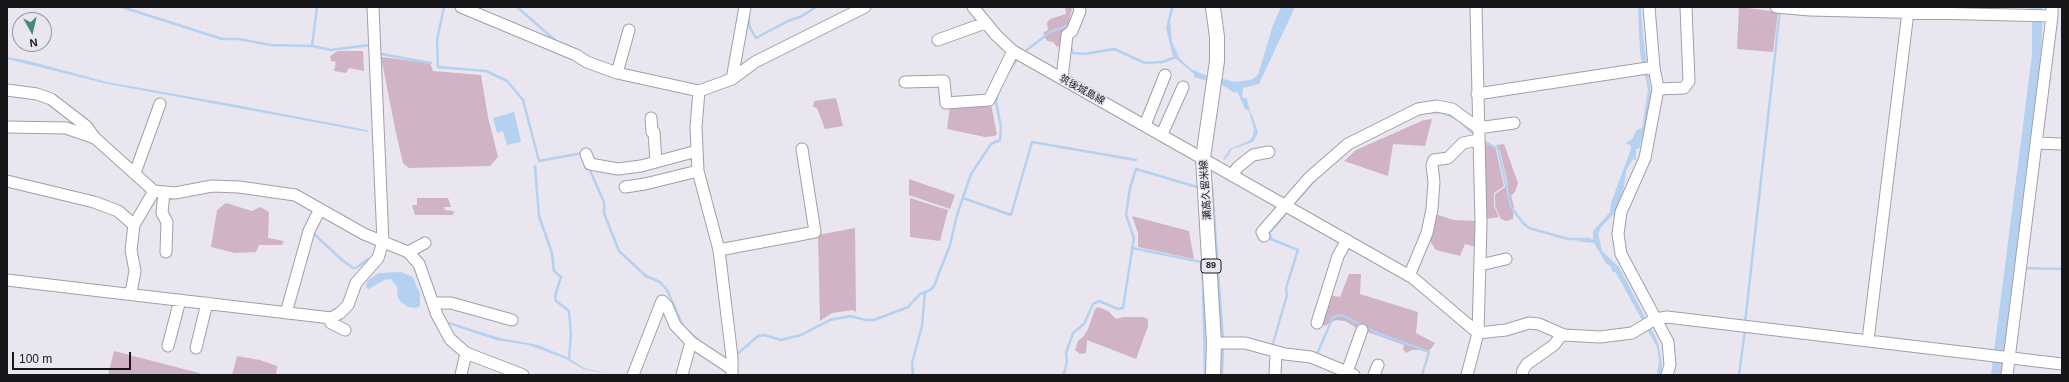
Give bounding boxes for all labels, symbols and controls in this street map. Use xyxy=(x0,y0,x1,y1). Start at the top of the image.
north arrow xyxy=(12,12,52,52)
text: N xyxy=(29,36,38,49)
street label: 筑後城島線 xyxy=(1057,73,1107,107)
street label: 瀬高久留米線 xyxy=(1198,160,1214,220)
road number: 89 xyxy=(1201,259,1221,273)
scale bar xyxy=(14,344,133,370)
text: 100 m xyxy=(19,352,52,366)

